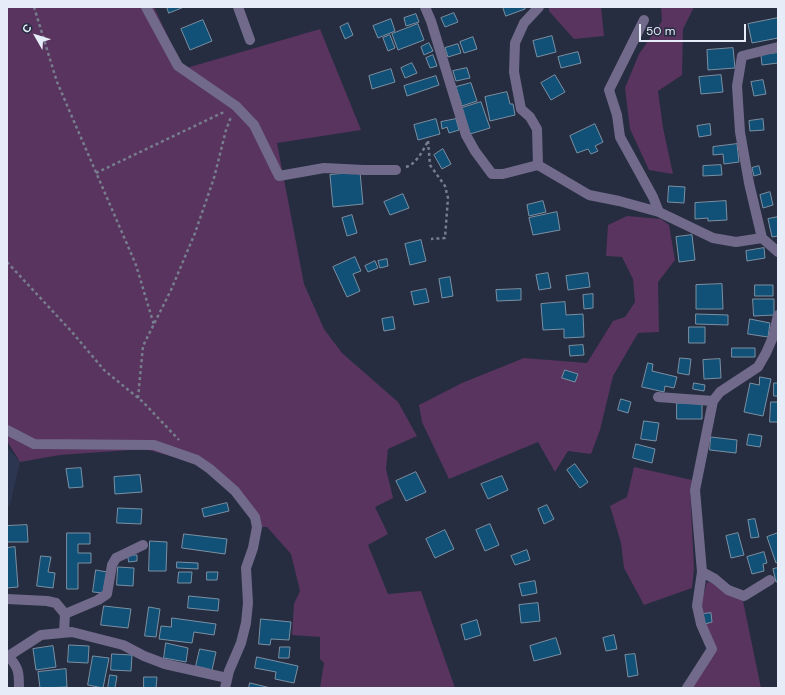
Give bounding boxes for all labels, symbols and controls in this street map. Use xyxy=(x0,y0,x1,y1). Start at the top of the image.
north arrow xyxy=(16,16,56,56)
scale bar xyxy=(641,16,748,42)
text: С xyxy=(19,21,35,36)
text: 50 m xyxy=(646,23,675,39)

